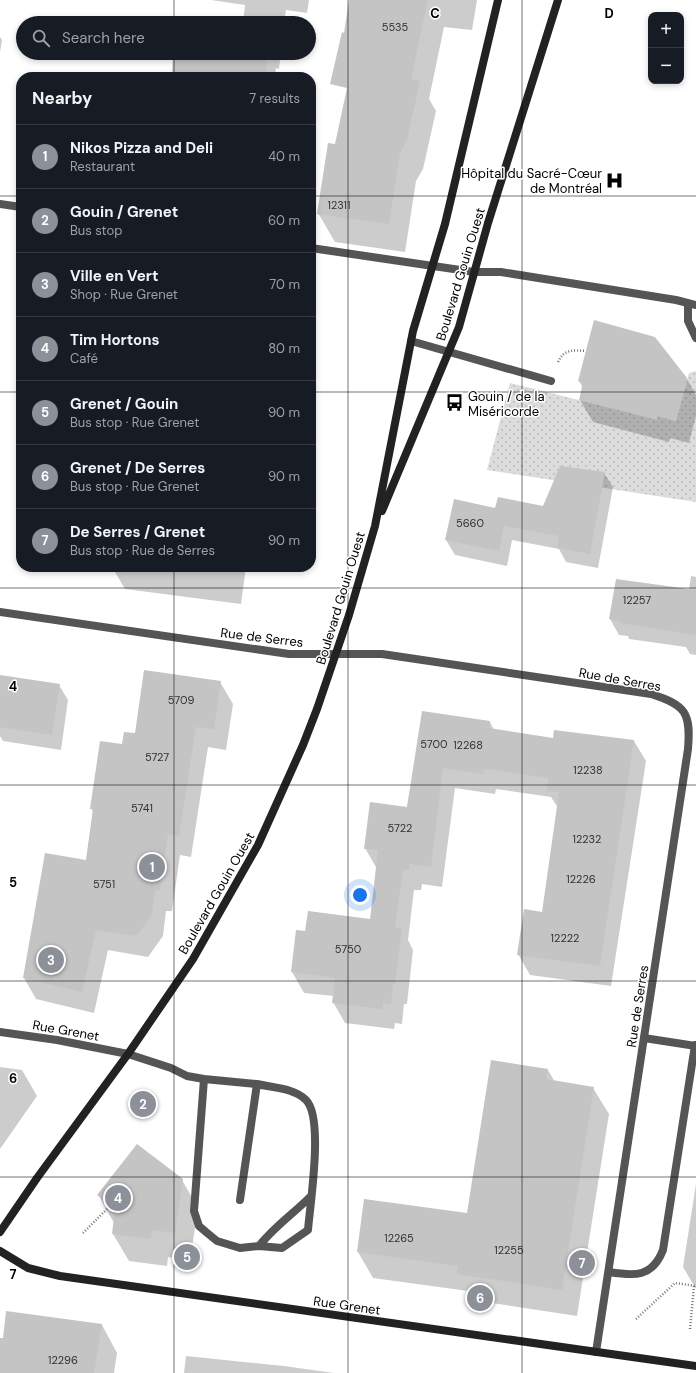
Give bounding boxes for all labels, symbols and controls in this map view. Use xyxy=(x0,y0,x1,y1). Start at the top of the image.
text: C xyxy=(430,5,440,22)
text: D xyxy=(604,5,614,22)
map controls xyxy=(648,12,684,84)
button: + xyxy=(648,12,684,48)
search box xyxy=(16,16,316,60)
house number: 5535 xyxy=(382,20,409,34)
icon: search xyxy=(30,27,52,49)
text: Search here xyxy=(62,28,145,48)
button: − xyxy=(648,48,684,84)
text: Nearby xyxy=(32,87,92,109)
text: 7 results xyxy=(249,90,300,107)
text: Nikos Pizza and Deli xyxy=(70,138,213,158)
text: 1 xyxy=(43,148,47,165)
text: 40 m xyxy=(268,148,300,165)
text: Restaurant xyxy=(70,158,135,175)
place label: Hôpital du Sacré-Cœur de Montréal xyxy=(461,165,602,197)
hospital icon: Hôpital du Sacré-Cœur de Montréal xyxy=(605,170,625,190)
house number: 12311 xyxy=(328,198,350,212)
text: Gouin / Grenet xyxy=(70,202,178,222)
street label: Boulevard Gouin Ouest xyxy=(432,206,489,343)
text: 2 xyxy=(41,212,49,229)
text: 60 m xyxy=(268,212,300,229)
text: Bus stop xyxy=(70,222,122,239)
text: Ville en Vert xyxy=(70,266,158,286)
text: 3 xyxy=(41,276,49,293)
text: 70 m xyxy=(269,276,300,293)
text: Shop · Rue Grenet xyxy=(70,286,178,303)
text: Tim Hortons xyxy=(70,330,159,350)
text: 4 xyxy=(41,340,49,357)
text: 80 m xyxy=(268,340,300,357)
text: Café xyxy=(70,350,98,367)
place label: Gouin / de la Miséricorde xyxy=(468,388,545,420)
bus stop icon: Gouin / de la Miséricorde xyxy=(445,393,465,413)
text: Grenet / Gouin xyxy=(70,394,178,414)
text: 5 xyxy=(41,404,49,421)
text: 90 m xyxy=(268,404,300,421)
text: Bus stop · Rue Grenet xyxy=(70,414,199,431)
text: Grenet / De Serres xyxy=(70,458,205,478)
text: 6 xyxy=(41,468,49,485)
text: 90 m xyxy=(268,468,300,485)
text: Bus stop · Rue Grenet xyxy=(70,478,199,495)
house number: 5660 xyxy=(456,516,484,530)
text: De Serres / Grenet xyxy=(70,522,205,542)
street label: Boulevard Gouin Ouest xyxy=(312,530,369,667)
text: 7 xyxy=(42,532,48,549)
text: 90 m xyxy=(268,532,300,549)
text: Bus stop · Rue de Serres xyxy=(70,542,215,559)
house number: 12257 xyxy=(623,593,651,607)
street label: Rue de Serres xyxy=(220,624,304,651)
street label: Rue de Serres xyxy=(577,664,662,695)
text: 4 xyxy=(9,678,17,695)
house number: 5709 xyxy=(168,693,194,707)
house number: 5700 xyxy=(420,737,448,751)
house number: 12268 xyxy=(453,738,483,752)
house number: 5727 xyxy=(145,750,169,764)
house number: 12238 xyxy=(573,763,603,777)
house number: 5741 xyxy=(131,801,153,815)
house number: 5722 xyxy=(388,821,412,835)
street label: Boulevard Gouin Ouest xyxy=(175,829,258,957)
house number: 12232 xyxy=(573,832,601,846)
pin: 1 xyxy=(139,852,165,882)
house number: 12226 xyxy=(566,872,596,886)
text: 5 xyxy=(9,874,17,891)
house number: 5751 xyxy=(93,877,115,891)
your location xyxy=(350,885,370,905)
house number: 12222 xyxy=(551,931,579,945)
house number: 5750 xyxy=(335,942,361,956)
pin: 3 xyxy=(38,945,64,975)
street label: Rue de Serres xyxy=(623,964,652,1049)
street label: Rue Grenet xyxy=(31,1016,101,1045)
text: 6 xyxy=(9,1070,17,1087)
pin: 2 xyxy=(130,1089,156,1119)
pin: 4 xyxy=(105,1183,131,1213)
house number: 12265 xyxy=(384,1231,414,1245)
pin: 5 xyxy=(174,1242,200,1272)
house number: 12255 xyxy=(494,1243,524,1257)
pin: 7 xyxy=(569,1248,595,1278)
text: 7 xyxy=(10,1266,17,1283)
pin: 6 xyxy=(467,1283,493,1313)
street label: Rue Grenet xyxy=(312,1292,382,1319)
house number: 12296 xyxy=(48,1353,78,1367)

